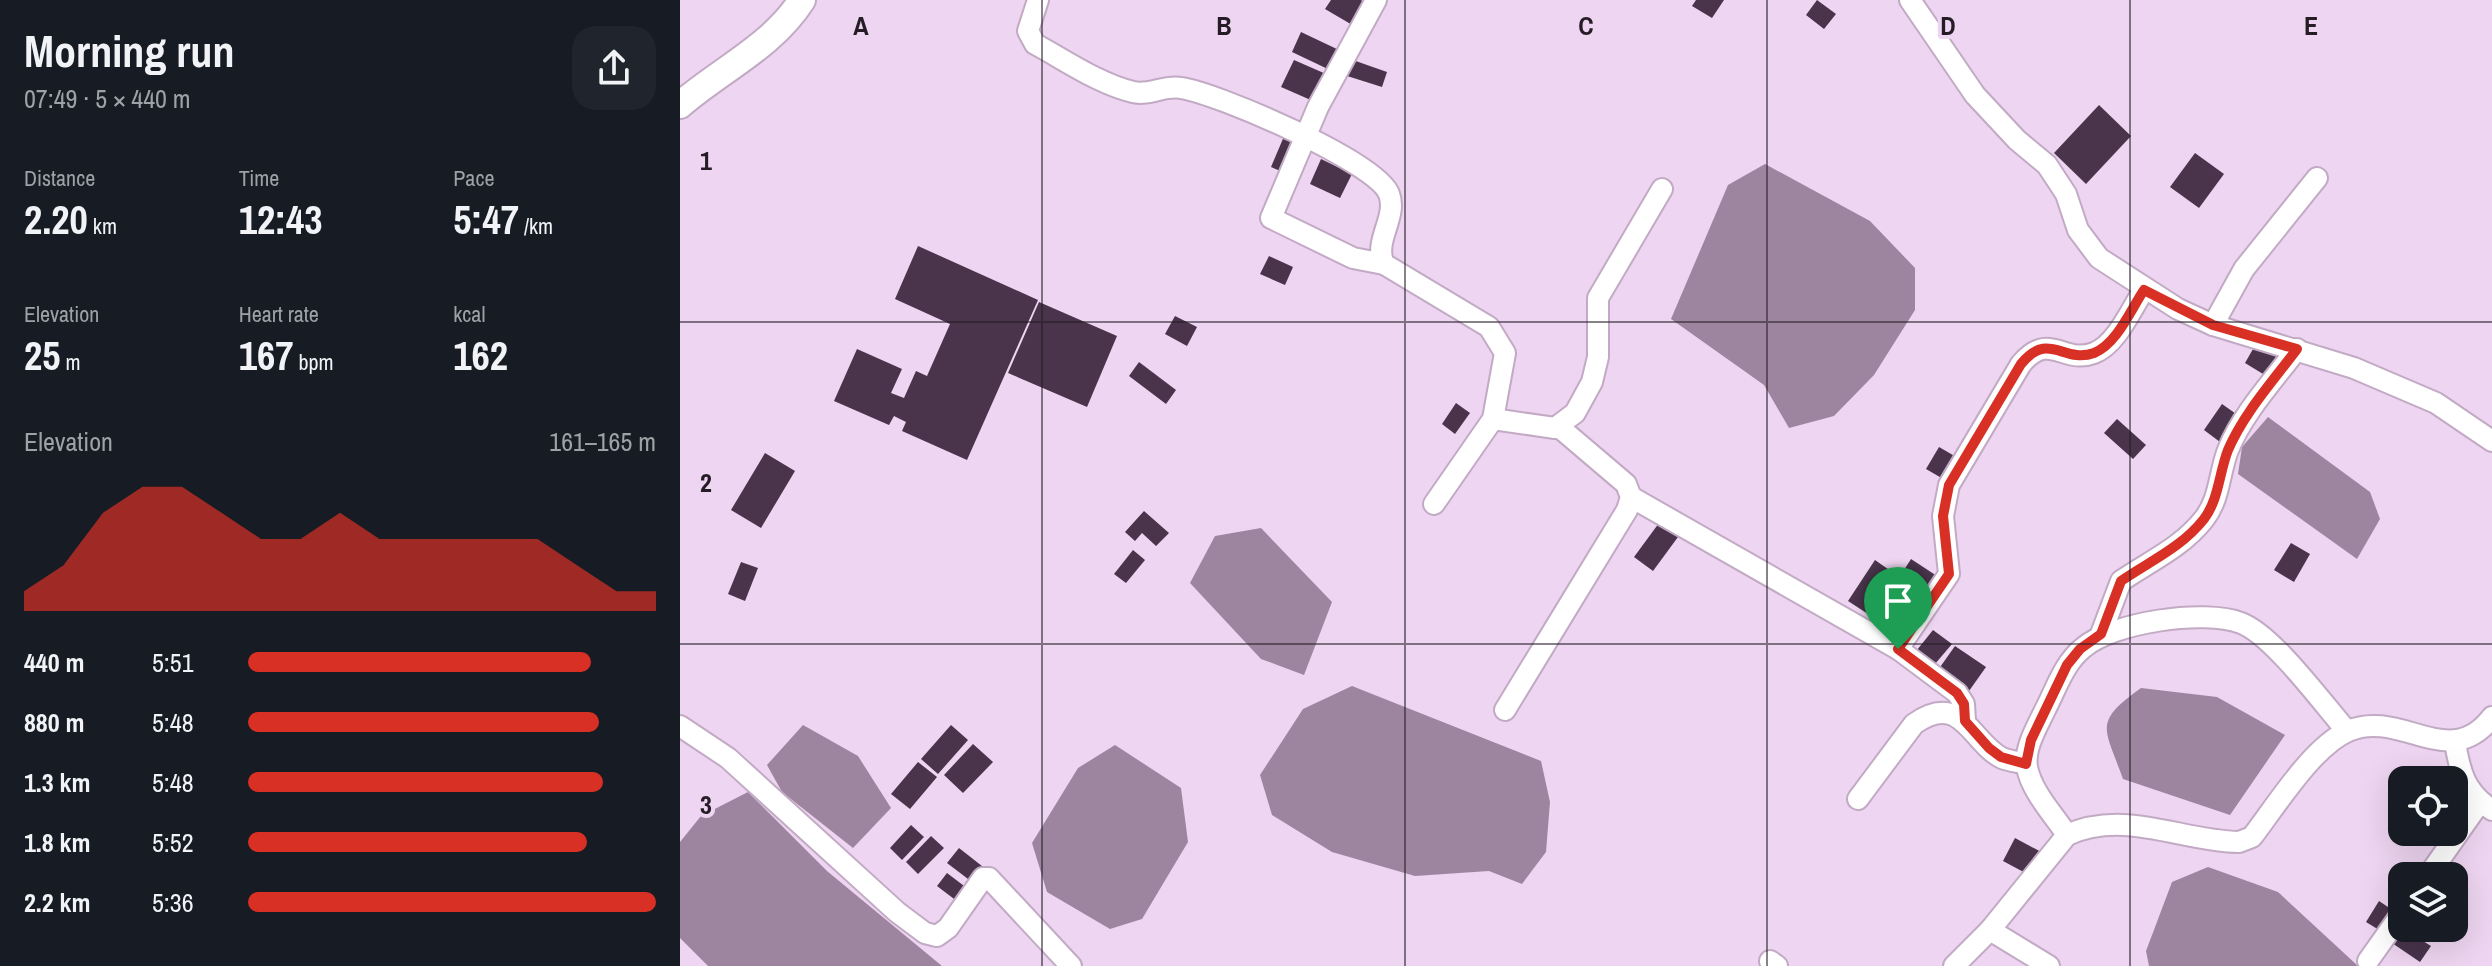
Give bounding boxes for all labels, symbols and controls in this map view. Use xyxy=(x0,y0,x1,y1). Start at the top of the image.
text: A xyxy=(853,8,869,43)
text: B xyxy=(1216,8,1232,43)
text: C xyxy=(1578,8,1594,43)
text: D xyxy=(1940,8,1956,43)
text: E xyxy=(2304,8,2318,43)
text: Morning run xyxy=(24,21,234,81)
button: share xyxy=(572,26,656,110)
text: 07:49 · 5 × 440 m xyxy=(24,81,191,116)
text: 1 xyxy=(700,143,712,178)
text: Distance xyxy=(24,163,95,193)
text: Time xyxy=(239,163,279,193)
text: Pace xyxy=(453,163,494,193)
text: 2.20 xyxy=(24,193,88,246)
text: 12:43 xyxy=(239,193,323,246)
text: 5:47 xyxy=(453,193,519,246)
text: km xyxy=(88,211,117,241)
text: /km xyxy=(519,211,553,241)
text: Elevation xyxy=(24,299,99,329)
text: Heart rate xyxy=(239,299,319,329)
text: kcal xyxy=(453,299,485,329)
text: 25 xyxy=(24,329,60,382)
text: 167 xyxy=(239,329,293,382)
text: 162 xyxy=(453,329,508,382)
text: m xyxy=(60,347,81,377)
text: bpm xyxy=(293,347,334,377)
text: Elevation xyxy=(24,424,113,459)
text: 161–165 m xyxy=(549,424,656,459)
text: 2 xyxy=(700,465,712,500)
pin xyxy=(1864,567,1932,649)
icon: arrive xyxy=(1876,579,1920,623)
text: 440 m xyxy=(24,645,84,680)
text: 5:51 xyxy=(152,645,194,680)
text: 880 m xyxy=(24,705,84,740)
text: 5:48 xyxy=(152,705,194,740)
text: 1.3 km xyxy=(24,765,90,800)
text: 5:48 xyxy=(152,765,194,800)
map controls xyxy=(2388,766,2468,942)
button: locate xyxy=(2388,766,2468,846)
text: 3 xyxy=(700,787,712,822)
text: 1.8 km xyxy=(24,825,90,860)
text: 5:52 xyxy=(152,825,194,860)
button: layers xyxy=(2388,862,2468,942)
text: 2.2 km xyxy=(24,885,90,920)
text: 5:36 xyxy=(152,885,194,920)

